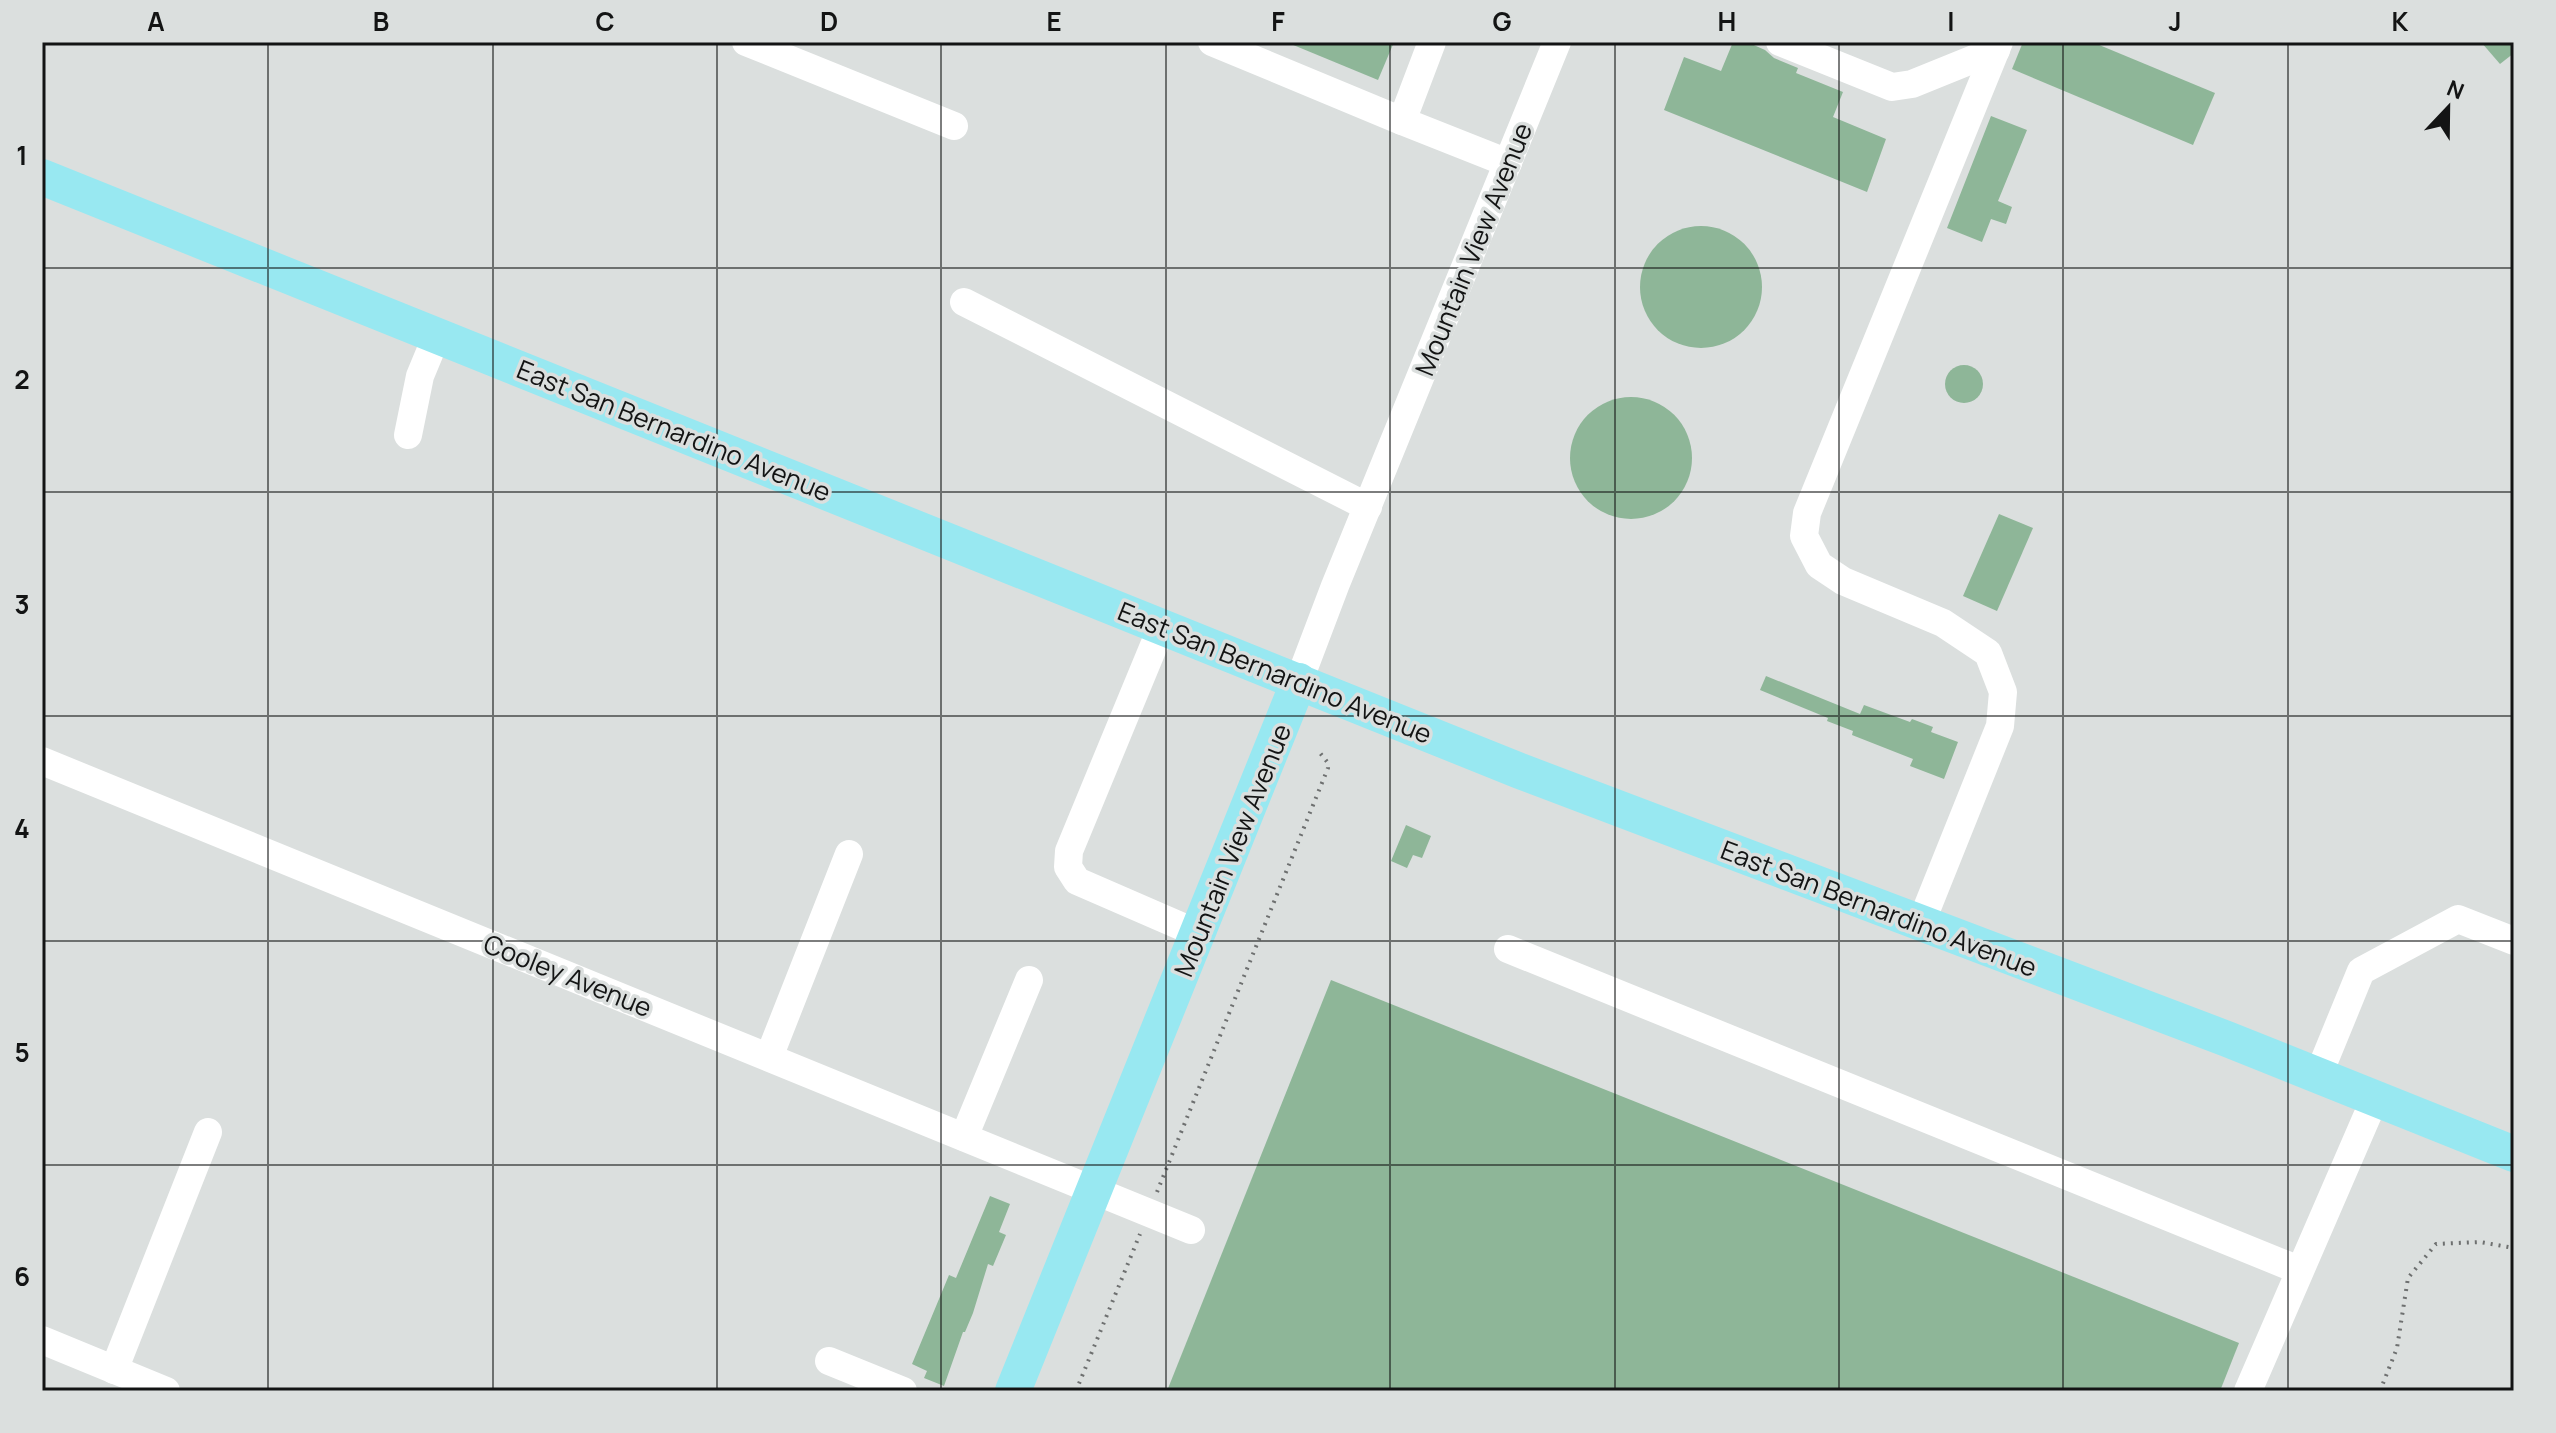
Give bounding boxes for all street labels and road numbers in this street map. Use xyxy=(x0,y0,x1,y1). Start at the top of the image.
street label: Mountain View Avenue xyxy=(1406,117,1540,381)
street label: East San Bernardino Avenue xyxy=(512,350,836,510)
street label: East San Bernardino Avenue xyxy=(1113,592,1437,752)
street label: Mountain View Avenue xyxy=(1165,718,1299,982)
street label: East San Bernardino Avenue xyxy=(1716,831,2042,985)
street label: Cooley Avenue xyxy=(479,925,657,1025)

